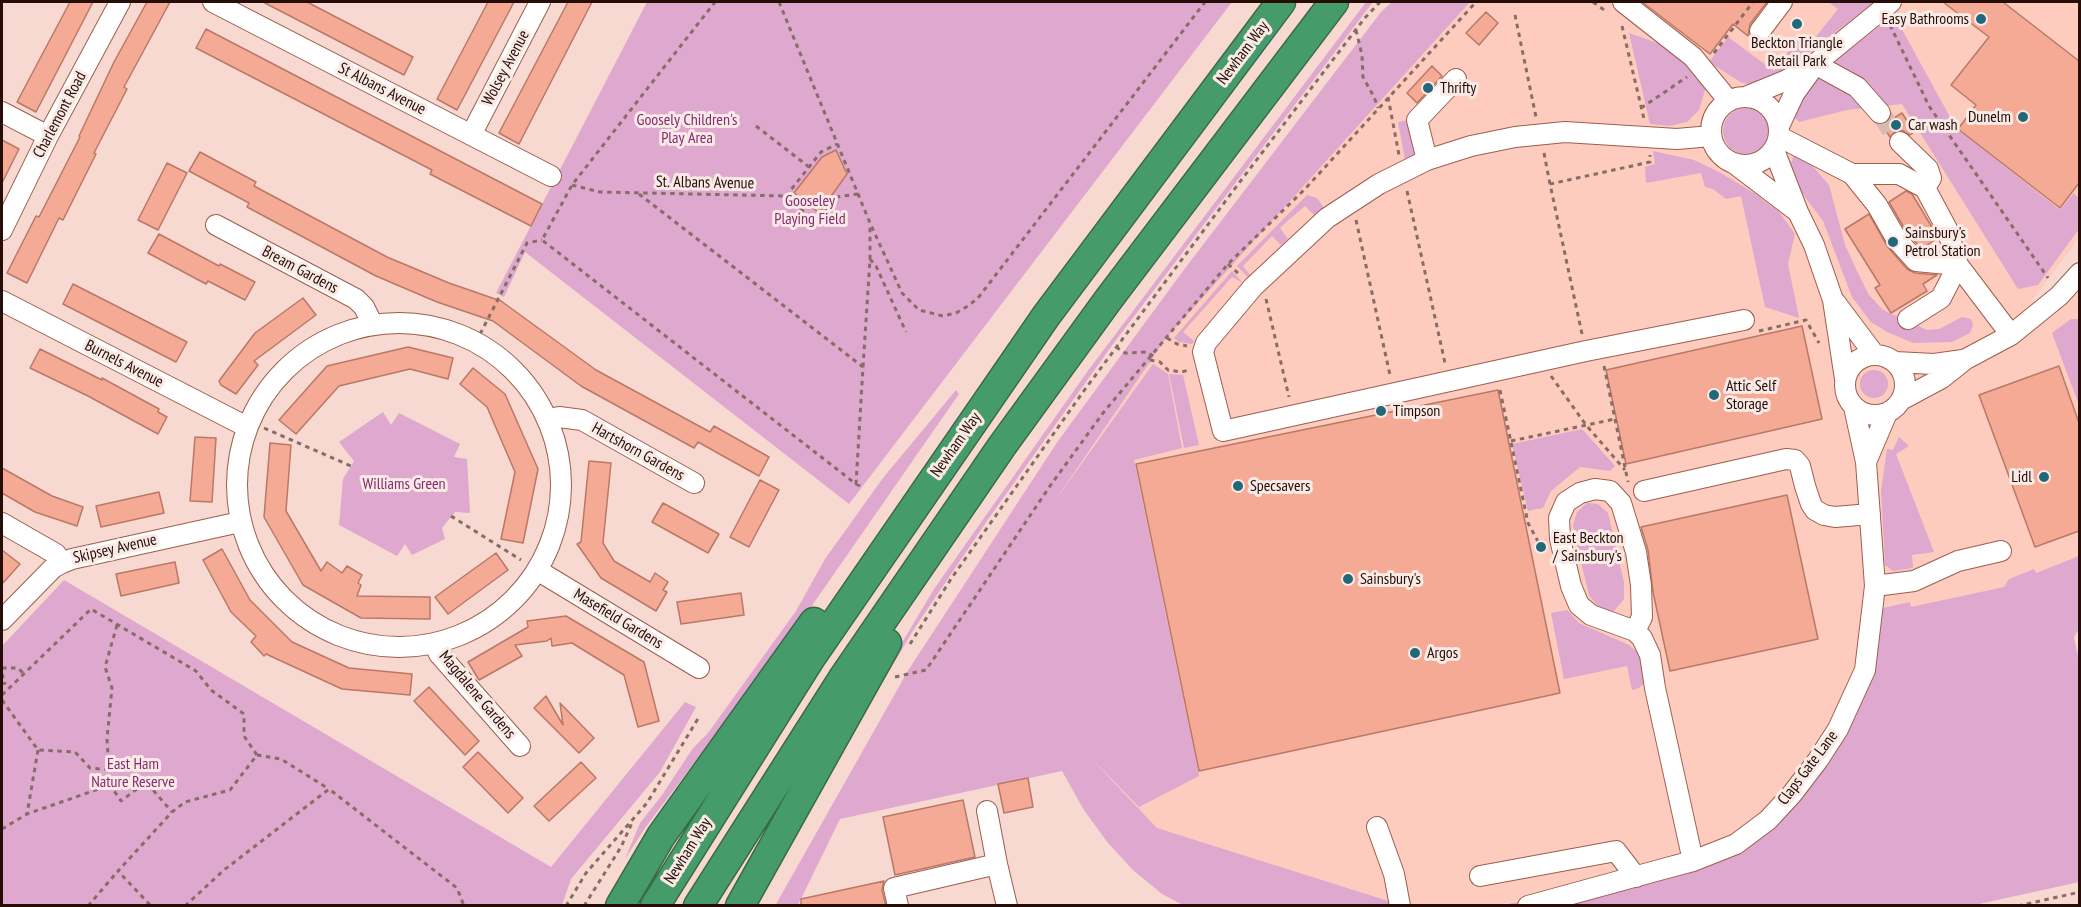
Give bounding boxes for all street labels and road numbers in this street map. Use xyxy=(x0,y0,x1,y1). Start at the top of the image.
street label: Newham Way xyxy=(1213,18,1273,88)
street label: Wolsey Avenue xyxy=(478,27,534,109)
street label: St Albans Avenue xyxy=(335,59,429,119)
street label: Charlemont Road xyxy=(29,69,91,161)
street label: St. Albans Avenue xyxy=(656,173,754,193)
street label: Bream Gardens xyxy=(259,242,341,298)
street label: Burnels Avenue xyxy=(82,336,166,392)
street label: Newham Way xyxy=(927,409,985,481)
street label: Hartshorn Gardens xyxy=(588,419,688,485)
street label: Skipsey Avenue xyxy=(71,530,159,568)
street label: Masefield Gardens xyxy=(570,585,666,653)
street label: Magdalene Gardens xyxy=(435,647,519,743)
street label: Claps Gate Lane xyxy=(1774,727,1842,809)
street label: Newham Way xyxy=(660,814,716,888)

